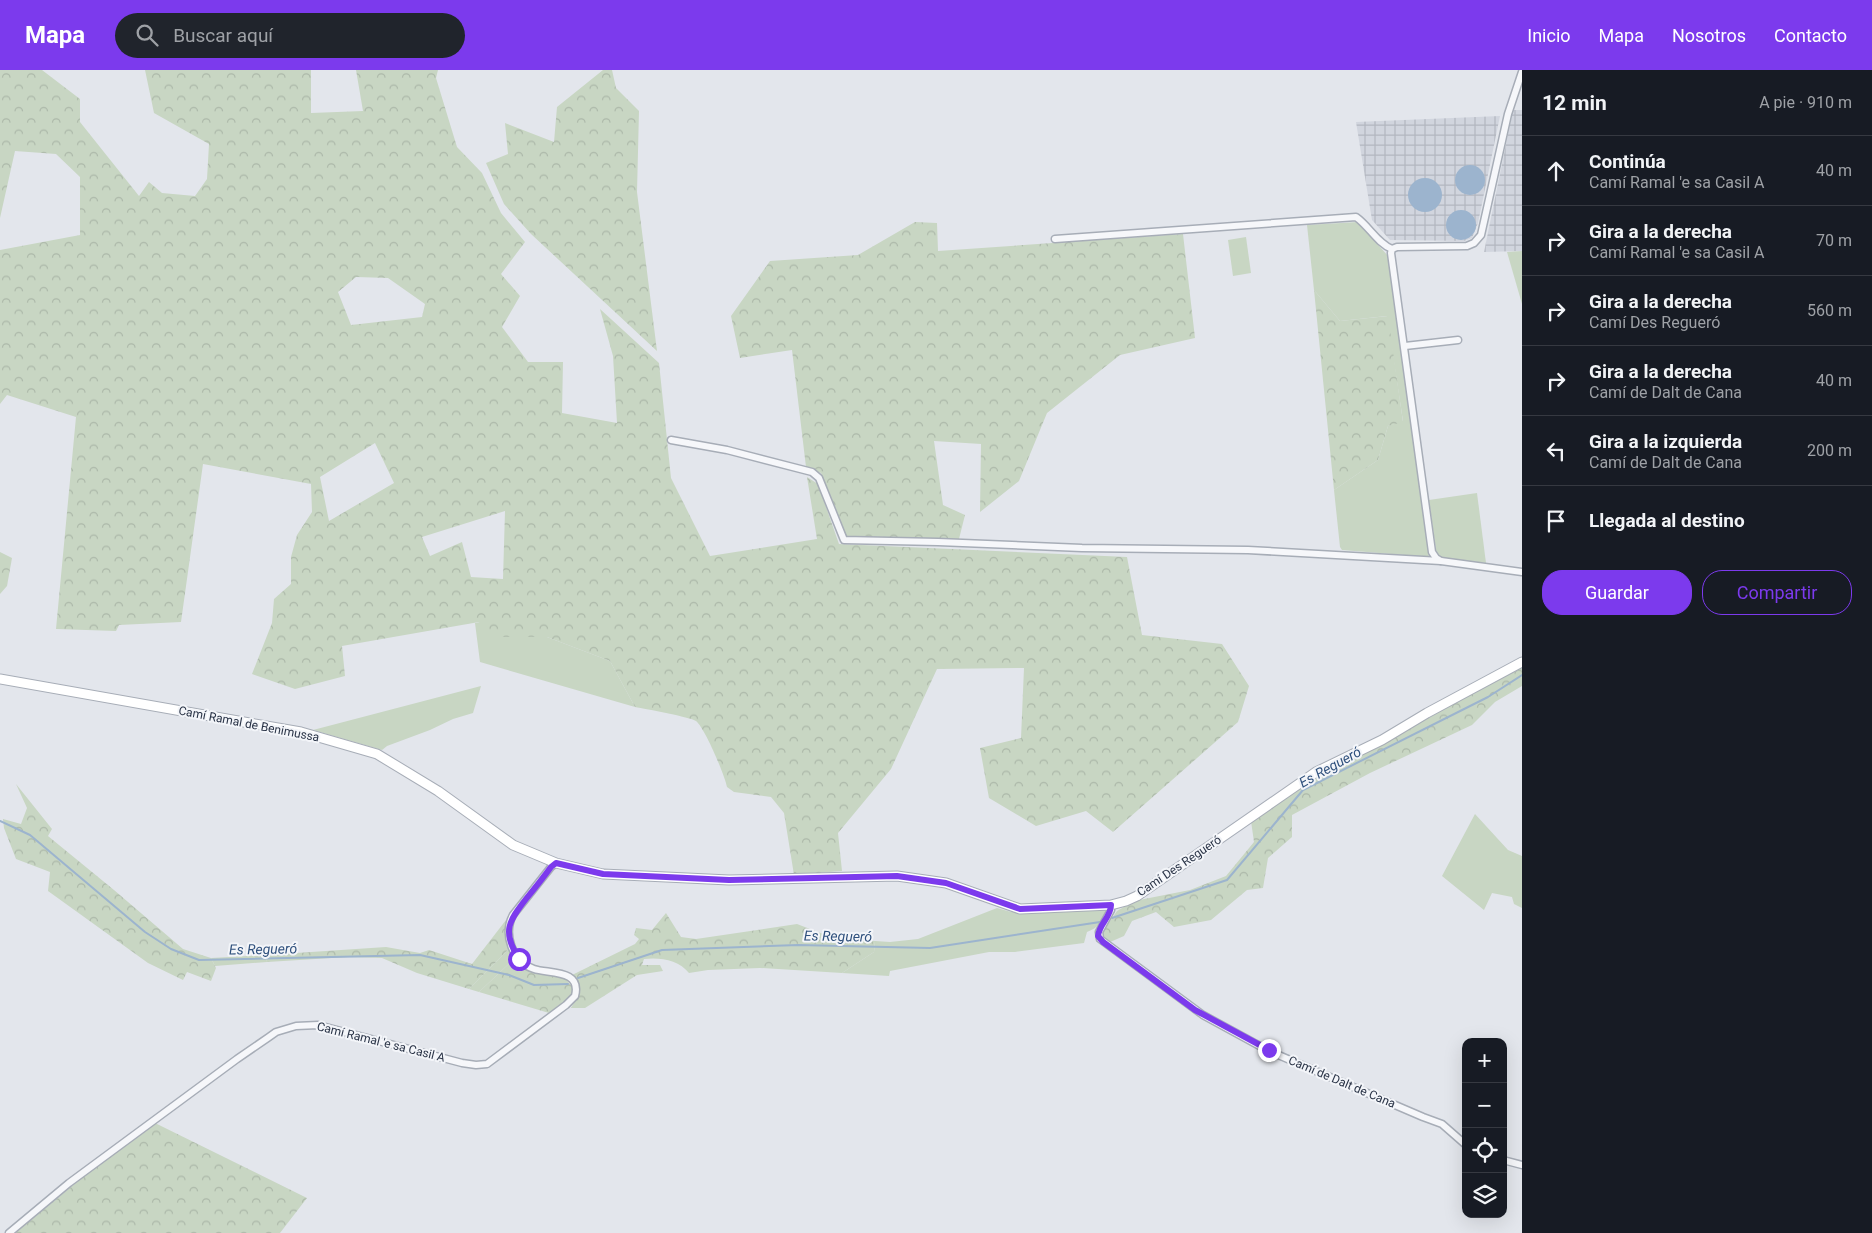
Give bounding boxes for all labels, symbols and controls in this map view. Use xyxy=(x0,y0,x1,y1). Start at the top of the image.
search box xyxy=(115,13,465,58)
text: Mapa xyxy=(25,21,85,49)
icon: search xyxy=(133,21,161,49)
text: Buscar aquí xyxy=(173,24,273,47)
text: Inicio xyxy=(1527,25,1571,46)
text: Mapa xyxy=(1599,25,1644,46)
text: Nosotros xyxy=(1672,25,1746,46)
text: Contacto xyxy=(1774,25,1847,46)
text: 12 min xyxy=(1542,91,1607,115)
text: A pie · 910 m xyxy=(1759,93,1852,112)
text: Continúa xyxy=(1589,150,1666,173)
icon: ahead xyxy=(1542,157,1570,185)
text: 40 m xyxy=(1816,161,1852,180)
text: Camí Ramal 'e sa Casil A xyxy=(1589,173,1765,192)
text: Gira a la derecha xyxy=(1589,220,1732,243)
icon: right xyxy=(1542,227,1570,255)
text: 70 m xyxy=(1816,231,1852,250)
text: Camí Ramal 'e sa Casil A xyxy=(1589,243,1765,262)
text: Gira a la derecha xyxy=(1589,290,1732,313)
icon: right xyxy=(1542,297,1570,325)
text: 560 m xyxy=(1807,301,1852,320)
text: Camí Des Regueró xyxy=(1589,313,1720,332)
text: Gira a la derecha xyxy=(1589,360,1732,383)
icon: right xyxy=(1542,367,1570,395)
text: 40 m xyxy=(1816,371,1852,390)
text: Camí de Dalt de Cana xyxy=(1589,383,1742,402)
text: Gira a la izquierda xyxy=(1589,430,1742,453)
icon: left xyxy=(1542,437,1570,465)
text: 200 m xyxy=(1807,441,1852,460)
text: Camí de Dalt de Cana xyxy=(1589,453,1742,472)
icon: arrive xyxy=(1542,507,1570,535)
text: Llegada al destino xyxy=(1589,509,1745,532)
button: Guardar xyxy=(1542,570,1692,615)
button: Compartir xyxy=(1702,570,1852,615)
street label: Camí Ramal de Benimussa xyxy=(177,703,321,745)
water label: Es Regueró xyxy=(1296,743,1364,791)
street label: Camí Des Regueró xyxy=(1134,833,1224,899)
water label: Es Regueró xyxy=(804,927,873,945)
water label: Es Regueró xyxy=(229,940,298,958)
route start xyxy=(508,948,531,971)
street label: Camí Ramal 'e sa Casil A xyxy=(315,1019,447,1065)
map controls xyxy=(1462,1038,1507,1218)
button: + xyxy=(1462,1038,1507,1083)
route end xyxy=(1258,1039,1281,1062)
street label: Camí de Dalt de Cana xyxy=(1286,1053,1398,1111)
button: − xyxy=(1462,1083,1507,1128)
button: locate xyxy=(1462,1128,1507,1173)
button: layers xyxy=(1462,1173,1507,1218)

